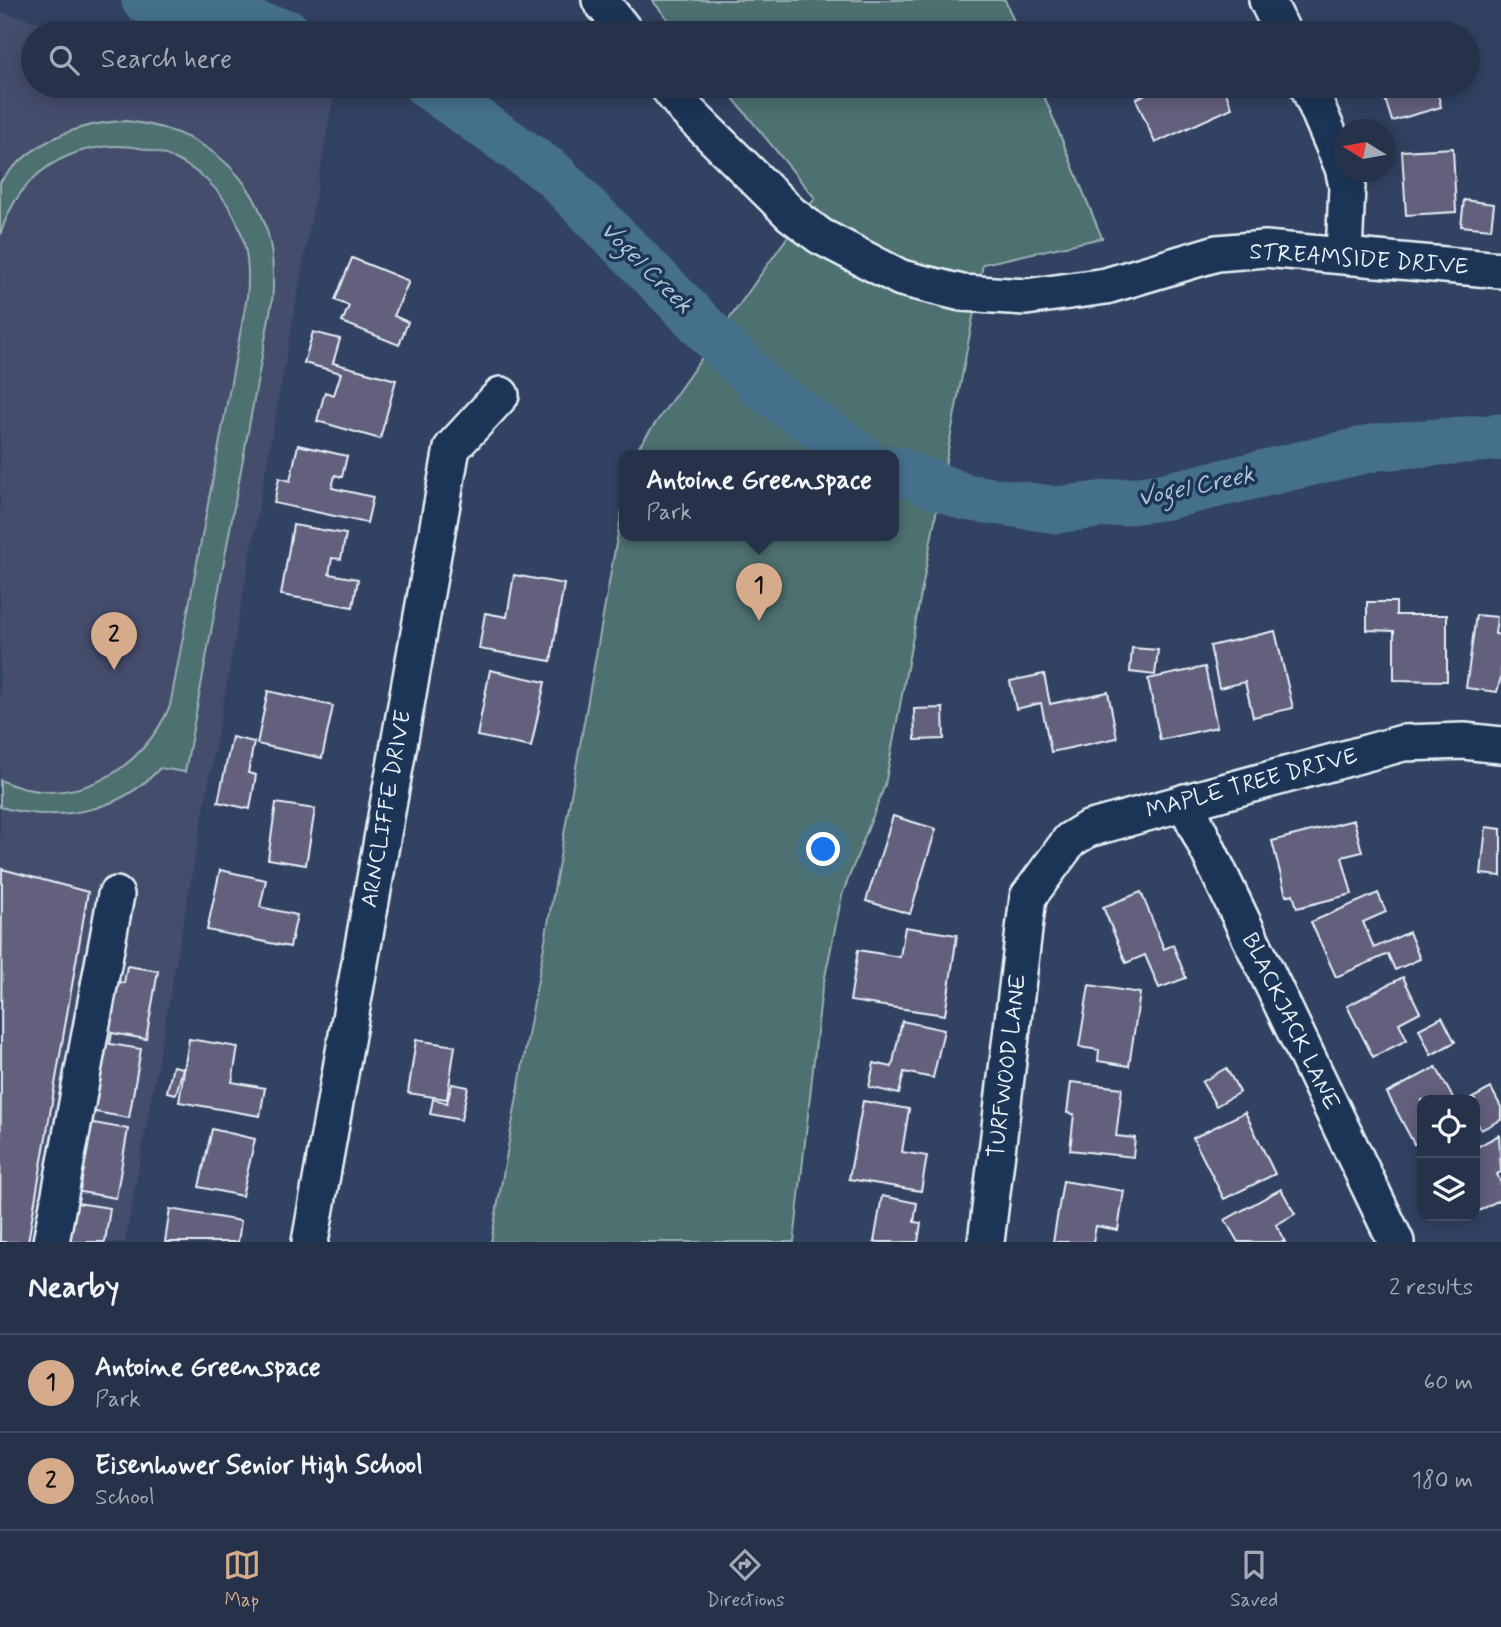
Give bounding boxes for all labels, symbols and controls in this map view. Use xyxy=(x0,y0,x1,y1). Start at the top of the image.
search box xyxy=(21,21,1480,98)
icon: search xyxy=(45,41,83,79)
text: Search here xyxy=(101,43,232,77)
north arrow xyxy=(1333,119,1396,182)
water label: Vogel Creek xyxy=(591,215,699,323)
street label: STREAMSIDE DRIVE xyxy=(1248,237,1470,283)
popup xyxy=(619,450,899,541)
water label: Vogel Creek xyxy=(1135,460,1258,517)
text: Antoine Greenspace xyxy=(646,464,872,498)
text: Park xyxy=(646,498,692,528)
pin: 1 xyxy=(736,563,782,621)
pin: 2 xyxy=(91,612,137,670)
street label: ARNCLIFFE DRIVE xyxy=(355,708,419,910)
street label: MAPLE TREE DRIVE xyxy=(1143,741,1361,827)
your location xyxy=(806,832,840,866)
street label: BLACKJACK LANE xyxy=(1234,928,1346,1116)
street label: TURFWOOD LANE xyxy=(982,972,1034,1160)
map controls xyxy=(1417,1095,1480,1221)
button: locate xyxy=(1417,1095,1480,1158)
button: layers xyxy=(1417,1158,1480,1221)
text: Nearby xyxy=(28,1268,119,1307)
text: 2 results xyxy=(1389,1273,1473,1303)
text: Antoine Greenspace xyxy=(95,1351,321,1385)
text: 1 xyxy=(46,1368,56,1398)
text: 60 m xyxy=(1424,1368,1473,1398)
text: Park xyxy=(95,1385,141,1415)
text: Eisenhower Senior High School xyxy=(95,1449,423,1483)
text: 2 xyxy=(45,1466,57,1496)
text: 180 m xyxy=(1412,1466,1473,1496)
text: School xyxy=(95,1483,155,1513)
tab: Map xyxy=(223,1546,261,1613)
tab: Directions xyxy=(706,1546,785,1613)
tab: Saved xyxy=(1230,1546,1278,1613)

